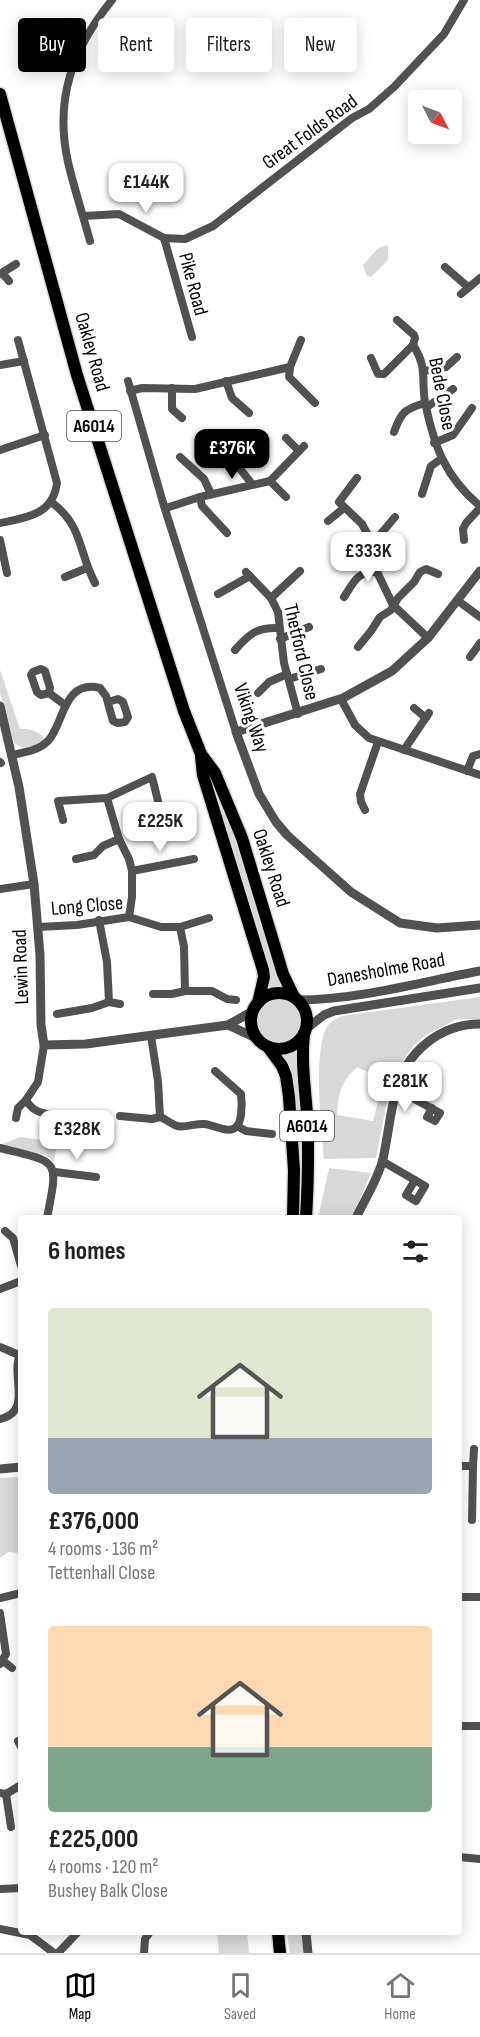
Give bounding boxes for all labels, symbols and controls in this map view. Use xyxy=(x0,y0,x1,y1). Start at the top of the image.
chip: Buy xyxy=(18,18,86,72)
chip: Rent xyxy=(98,18,174,72)
chip: Filters xyxy=(186,18,272,72)
chip: New xyxy=(284,18,357,72)
street label: Great Folds Road xyxy=(258,89,362,175)
north arrow xyxy=(408,90,462,144)
map controls xyxy=(408,90,462,144)
pin: £144K xyxy=(104,163,188,214)
text: £144K xyxy=(123,170,169,194)
street label: Pike Road xyxy=(173,250,213,318)
street label: Oakley Road xyxy=(69,310,115,394)
street label: Bede Close xyxy=(423,356,461,432)
road number: A6014 xyxy=(67,411,121,441)
pin: £376K xyxy=(190,429,274,480)
text: £376K xyxy=(208,436,256,460)
pin: £333K xyxy=(326,532,410,583)
text: £333K xyxy=(344,539,392,563)
street label: Thetford Close xyxy=(278,601,324,703)
street label: Viking Way xyxy=(228,680,274,756)
pin: £225K xyxy=(118,802,202,853)
text: £225K xyxy=(137,809,183,833)
street label: Oakley Road xyxy=(247,826,295,910)
street label: Long Close xyxy=(50,891,124,921)
street label: Lewin Road xyxy=(8,929,34,1005)
street label: Danesholme Road xyxy=(325,948,447,992)
pin: £281K xyxy=(363,1062,447,1113)
text: £281K xyxy=(382,1069,428,1093)
pin: £328K xyxy=(35,1110,119,1161)
road number: A6014 xyxy=(280,1111,334,1141)
text: £328K xyxy=(53,1117,101,1141)
icon: filters xyxy=(399,1235,432,1268)
text: 6 homes xyxy=(48,1236,126,1267)
icon: home xyxy=(186,1347,294,1455)
text: £376,000 xyxy=(48,1506,139,1537)
text: 4 rooms · 136 m² xyxy=(48,1537,158,1561)
text: Tettenhall Close xyxy=(48,1561,155,1585)
icon: home xyxy=(186,1665,294,1773)
text: £225,000 xyxy=(48,1824,138,1855)
text: 4 rooms · 120 m² xyxy=(48,1855,159,1879)
text: Bushey Balk Close xyxy=(48,1879,168,1903)
tab: Map xyxy=(64,1969,97,2024)
tab: Saved xyxy=(224,1969,257,2024)
tab: Home xyxy=(384,1969,417,2024)

